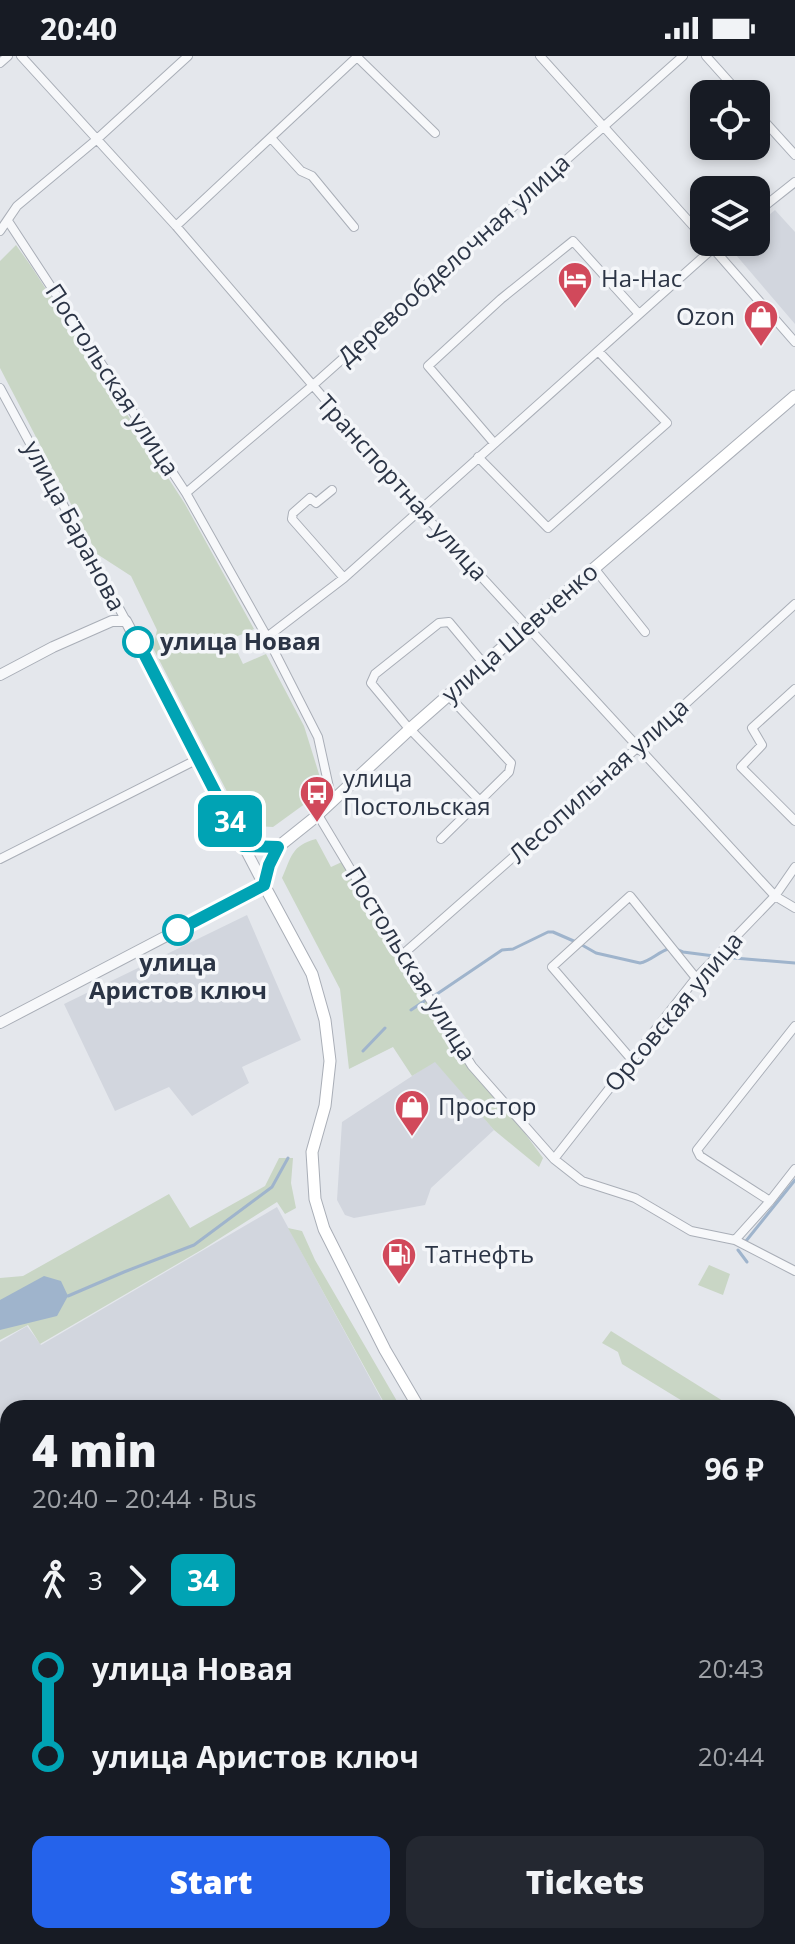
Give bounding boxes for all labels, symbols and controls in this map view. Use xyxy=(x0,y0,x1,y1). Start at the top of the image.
text: 20:40 xyxy=(40,8,117,49)
map controls xyxy=(690,80,770,256)
button: locate xyxy=(690,80,770,160)
street label: Деревообделочная улица xyxy=(330,145,576,372)
button: layers xyxy=(690,176,770,256)
hotel icon: На-Нас xyxy=(556,260,594,310)
place label: На-Нас xyxy=(601,261,682,294)
street label: Постольская улица xyxy=(39,277,188,482)
shop icon: Ozon xyxy=(742,298,780,348)
place label: Ozon xyxy=(676,299,735,332)
street label: Транспортная улица xyxy=(310,387,496,587)
street label: улица Баранова xyxy=(17,434,134,616)
street label: улица Шевченко xyxy=(434,555,604,709)
place label: улица Новая xyxy=(160,624,321,657)
marker: улица Новая xyxy=(123,627,153,657)
street label: Лесопильная улица xyxy=(501,690,695,870)
place label: улица Постольская xyxy=(343,761,491,822)
bus stop icon: улица Постольская xyxy=(298,774,336,824)
line badge: 34 xyxy=(194,795,266,847)
text: 34 xyxy=(214,802,246,840)
street label: Постольская улица xyxy=(338,860,484,1067)
marker: улица Аристов ключ xyxy=(163,915,193,945)
street label: Орсовская улица xyxy=(596,924,750,1098)
place label: улица Аристов ключ xyxy=(89,945,267,1006)
shop icon: Простор xyxy=(393,1088,431,1138)
place label: Простор xyxy=(438,1089,537,1122)
fuel station icon: Татнефть xyxy=(380,1236,418,1286)
place label: Татнефть xyxy=(425,1237,534,1270)
text: 4 min xyxy=(32,1420,157,1480)
text: 96 ₽ xyxy=(704,1448,764,1489)
text: 20:40 – 20:44 · Bus xyxy=(32,1480,257,1516)
icon: walk xyxy=(32,1558,76,1602)
icon: forward xyxy=(115,1558,159,1602)
text: 34 xyxy=(187,1561,219,1599)
text: 3 xyxy=(88,1562,103,1598)
text: улица Новая xyxy=(92,1648,293,1689)
text: 20:43 xyxy=(698,1650,764,1686)
text: улица Аристов ключ xyxy=(92,1736,419,1777)
text: 20:44 xyxy=(698,1738,764,1774)
button: Start xyxy=(32,1836,390,1928)
button: Tickets xyxy=(406,1836,764,1928)

